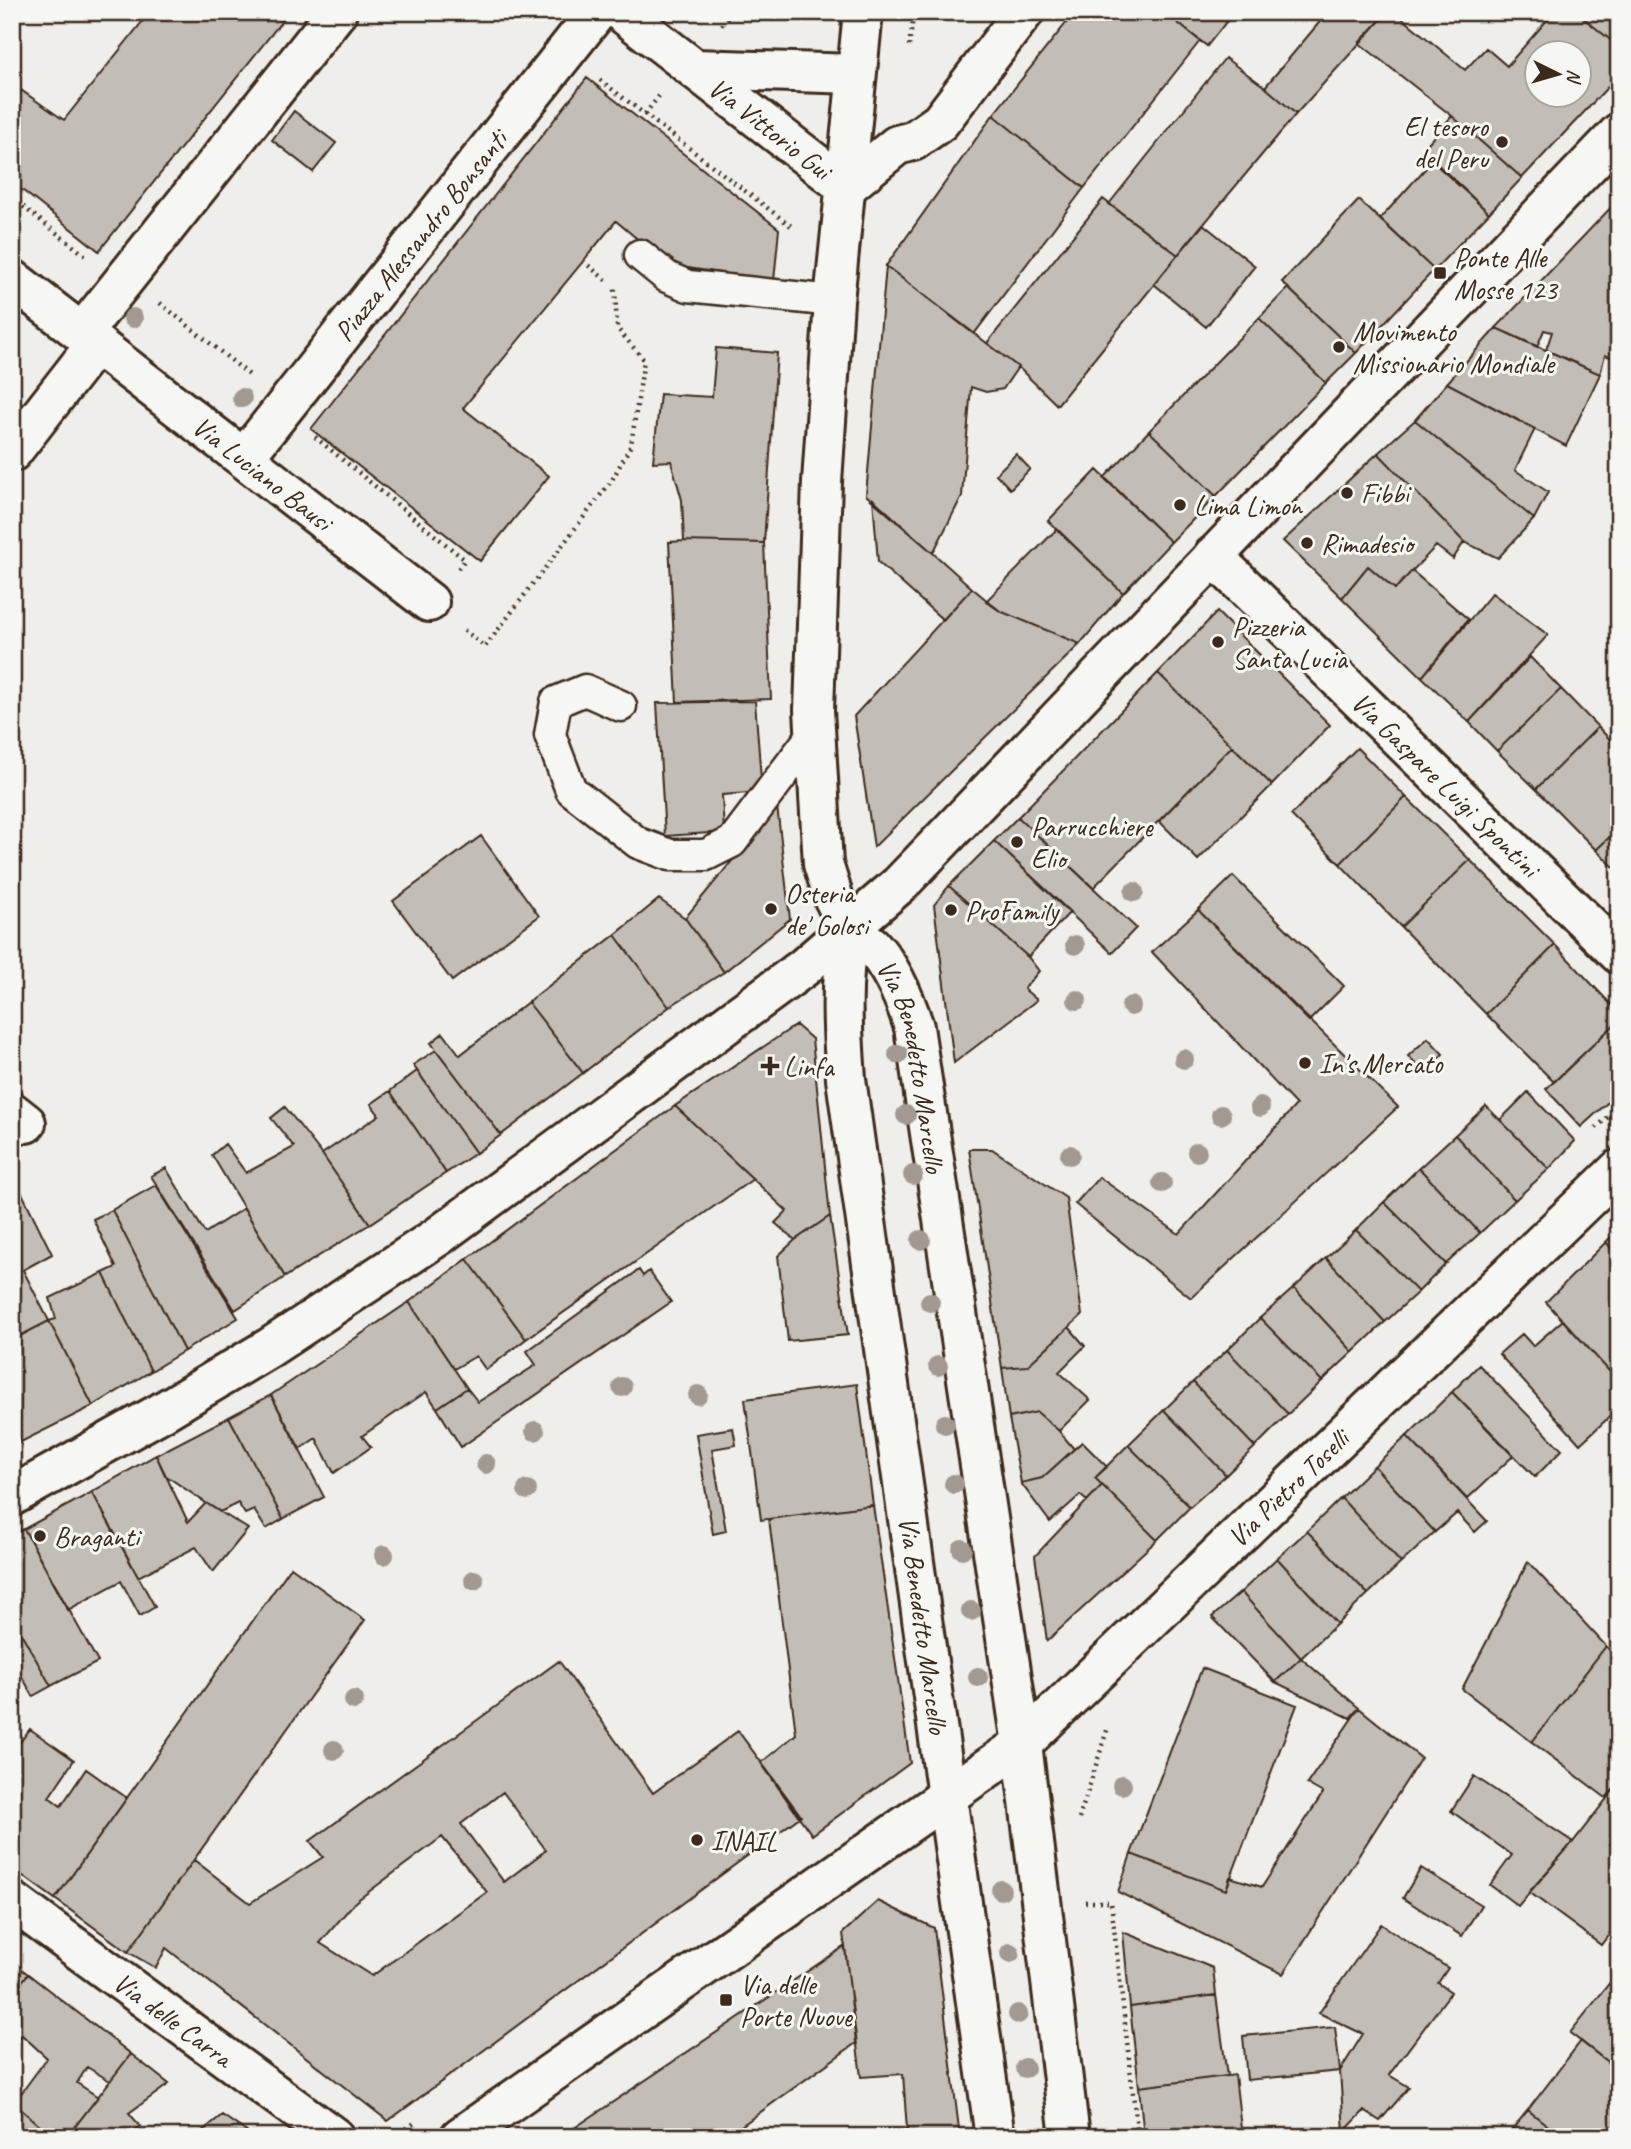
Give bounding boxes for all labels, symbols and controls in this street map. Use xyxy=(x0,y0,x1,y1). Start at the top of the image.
north arrow xyxy=(1522,38,1592,108)
text: N xyxy=(1561,68,1586,86)
street label: Via Vittorio Gui xyxy=(702,70,841,189)
place label: El tesoro del Peru xyxy=(1404,109,1490,176)
street label: Piazza Alessandro Bonsanti xyxy=(326,120,517,348)
marker: El tesoro del Peru xyxy=(1494,134,1510,150)
place label: Ponte Alle Mosse 123 xyxy=(1454,240,1559,307)
marker: Ponte Alle Mosse 123 xyxy=(1432,265,1448,281)
place label: Movimento Missionario Mondiale xyxy=(1353,314,1556,381)
marker: Movimento Missionario Mondiale xyxy=(1331,339,1347,355)
street label: Via Luciano Bausi xyxy=(186,409,342,541)
place label: Fibbi xyxy=(1361,476,1413,511)
marker: Fibbi xyxy=(1339,485,1355,501)
place label: Lima Limon xyxy=(1194,488,1303,523)
marker: Lima Limon xyxy=(1172,497,1188,513)
place label: Rimadesio xyxy=(1321,526,1416,561)
marker: Rimadesio xyxy=(1299,535,1315,551)
place label: Pizzeria Santa Lucia xyxy=(1232,609,1348,676)
marker: Pizzeria Santa Lucia xyxy=(1210,634,1226,650)
street label: Via Gaspare Luigi Spontini xyxy=(1344,685,1550,887)
place label: Parrucchiere Elio xyxy=(1031,809,1154,876)
marker: Parrucchiere Elio xyxy=(1009,834,1025,850)
place label: Osteria de' Golosi xyxy=(785,876,872,943)
place label: ProFamily xyxy=(965,893,1060,928)
marker: Osteria de' Golosi xyxy=(763,901,779,917)
marker: ProFamily xyxy=(943,902,959,918)
street label: Via Benedetto Marcello xyxy=(869,953,953,1177)
place label: In's Mercato xyxy=(1319,1046,1444,1081)
place label: Linfa xyxy=(784,1049,835,1084)
marker: In's Mercato xyxy=(1297,1055,1313,1071)
marker: Linfa xyxy=(762,1058,778,1074)
street label: Via Pietro Toselli xyxy=(1220,1419,1359,1555)
street label: Via Benedetto Marcello xyxy=(891,1514,956,1738)
place label: Braganti xyxy=(54,1519,143,1554)
marker: Braganti xyxy=(32,1528,48,1544)
place label: INAIL xyxy=(711,1823,777,1858)
marker: INAIL xyxy=(689,1832,705,1848)
street label: Via delle Carra xyxy=(107,1965,241,2076)
place label: Via delle Porte Nuove xyxy=(740,1967,854,2034)
marker: Via delle Porte Nuove xyxy=(718,1992,734,2008)

